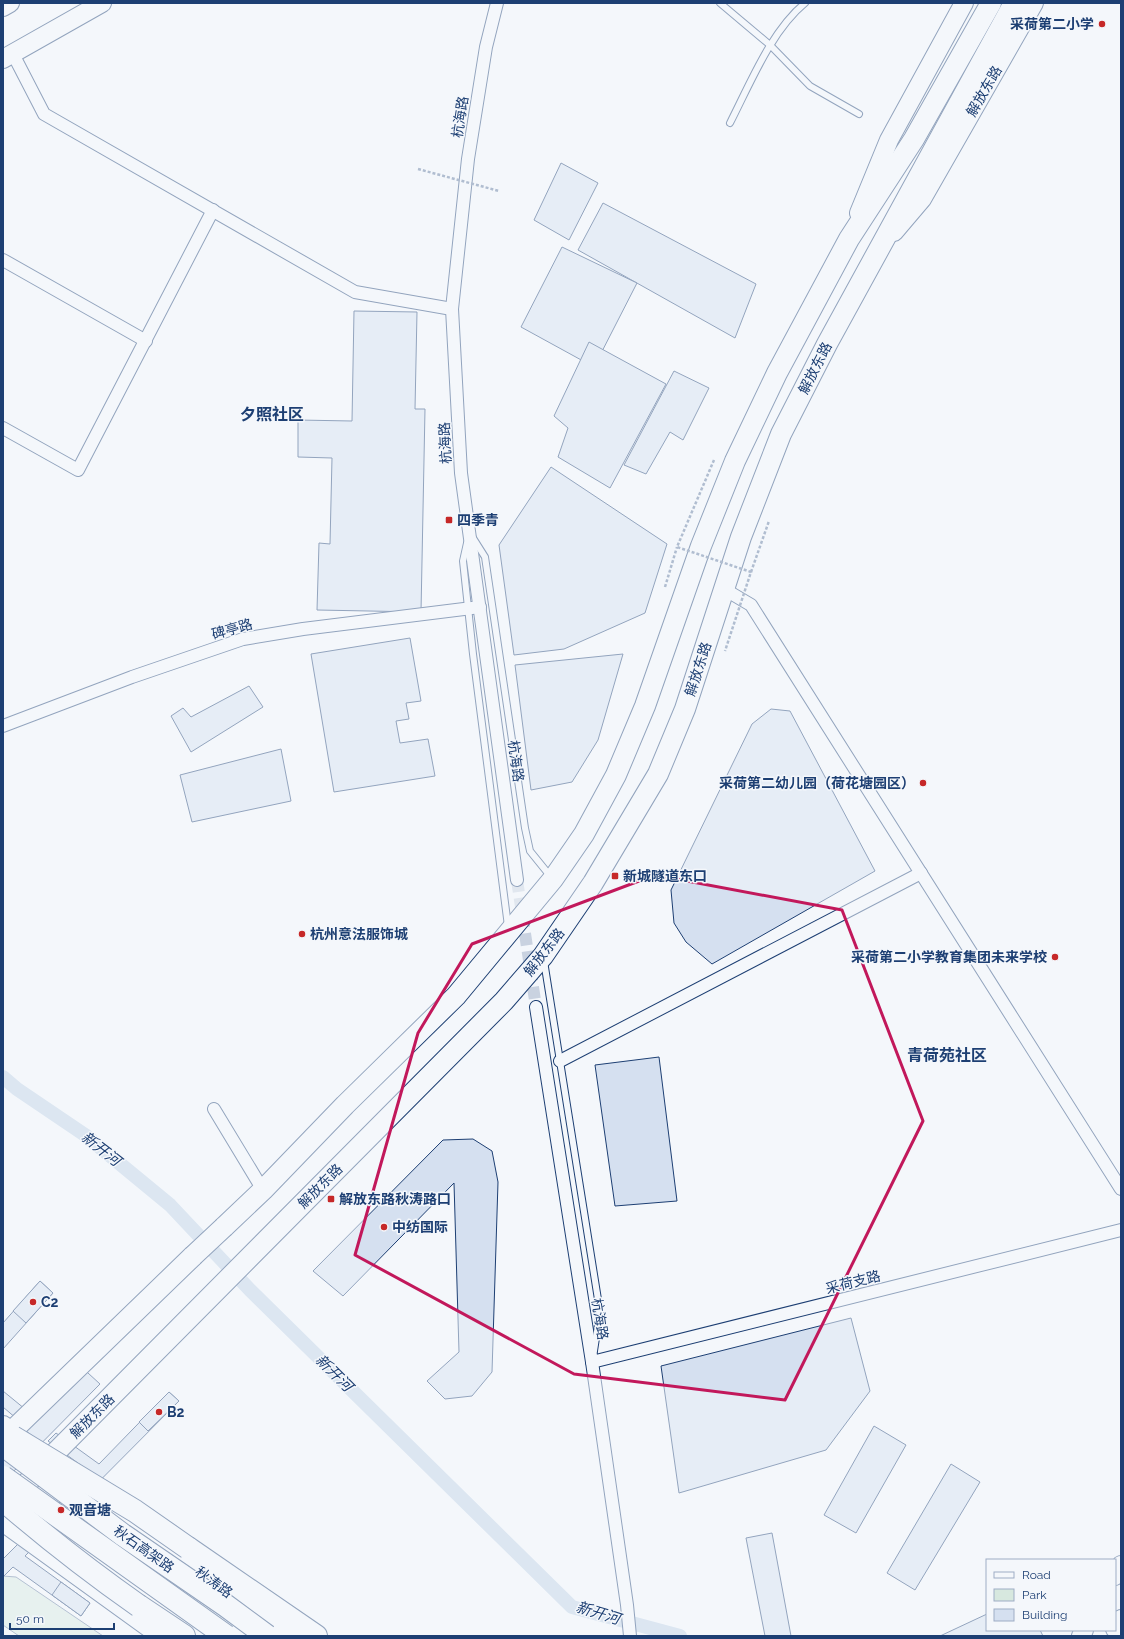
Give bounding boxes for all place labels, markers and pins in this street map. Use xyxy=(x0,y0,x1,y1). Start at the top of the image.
place label: 采荷第二小学 xyxy=(1010,16,1094,32)
marker: 采荷第二小学 xyxy=(1097,19,1107,29)
place label: 四季青 xyxy=(457,512,499,528)
marker: 四季青 xyxy=(444,515,454,525)
place label: 采荷第二幼儿园（荷花塘园区） xyxy=(719,775,915,791)
marker: 采荷第二幼儿园（荷花塘园区） xyxy=(918,778,928,788)
place label: 新城隧道东口 xyxy=(623,868,707,884)
marker: 新城隧道东口 xyxy=(610,871,620,881)
place label: 杭州意法服饰城 xyxy=(310,926,408,942)
marker: 杭州意法服饰城 xyxy=(297,929,307,939)
place label: 采荷第二小学教育集团未来学校 xyxy=(851,949,1047,965)
marker: 采荷第二小学教育集团未来学校 xyxy=(1050,952,1060,962)
place label: 解放东路秋涛路口 xyxy=(339,1191,451,1207)
marker: 解放东路秋涛路口 xyxy=(326,1194,336,1204)
place label: 中纺国际 xyxy=(392,1219,448,1235)
marker: 中纺国际 xyxy=(379,1222,389,1232)
place label: C2 xyxy=(41,1294,59,1310)
marker: C2 xyxy=(28,1297,38,1307)
place label: B2 xyxy=(167,1404,185,1420)
marker: B2 xyxy=(154,1407,164,1417)
place label: 观音塘 xyxy=(69,1502,111,1518)
marker: 观音塘 xyxy=(56,1505,66,1515)

